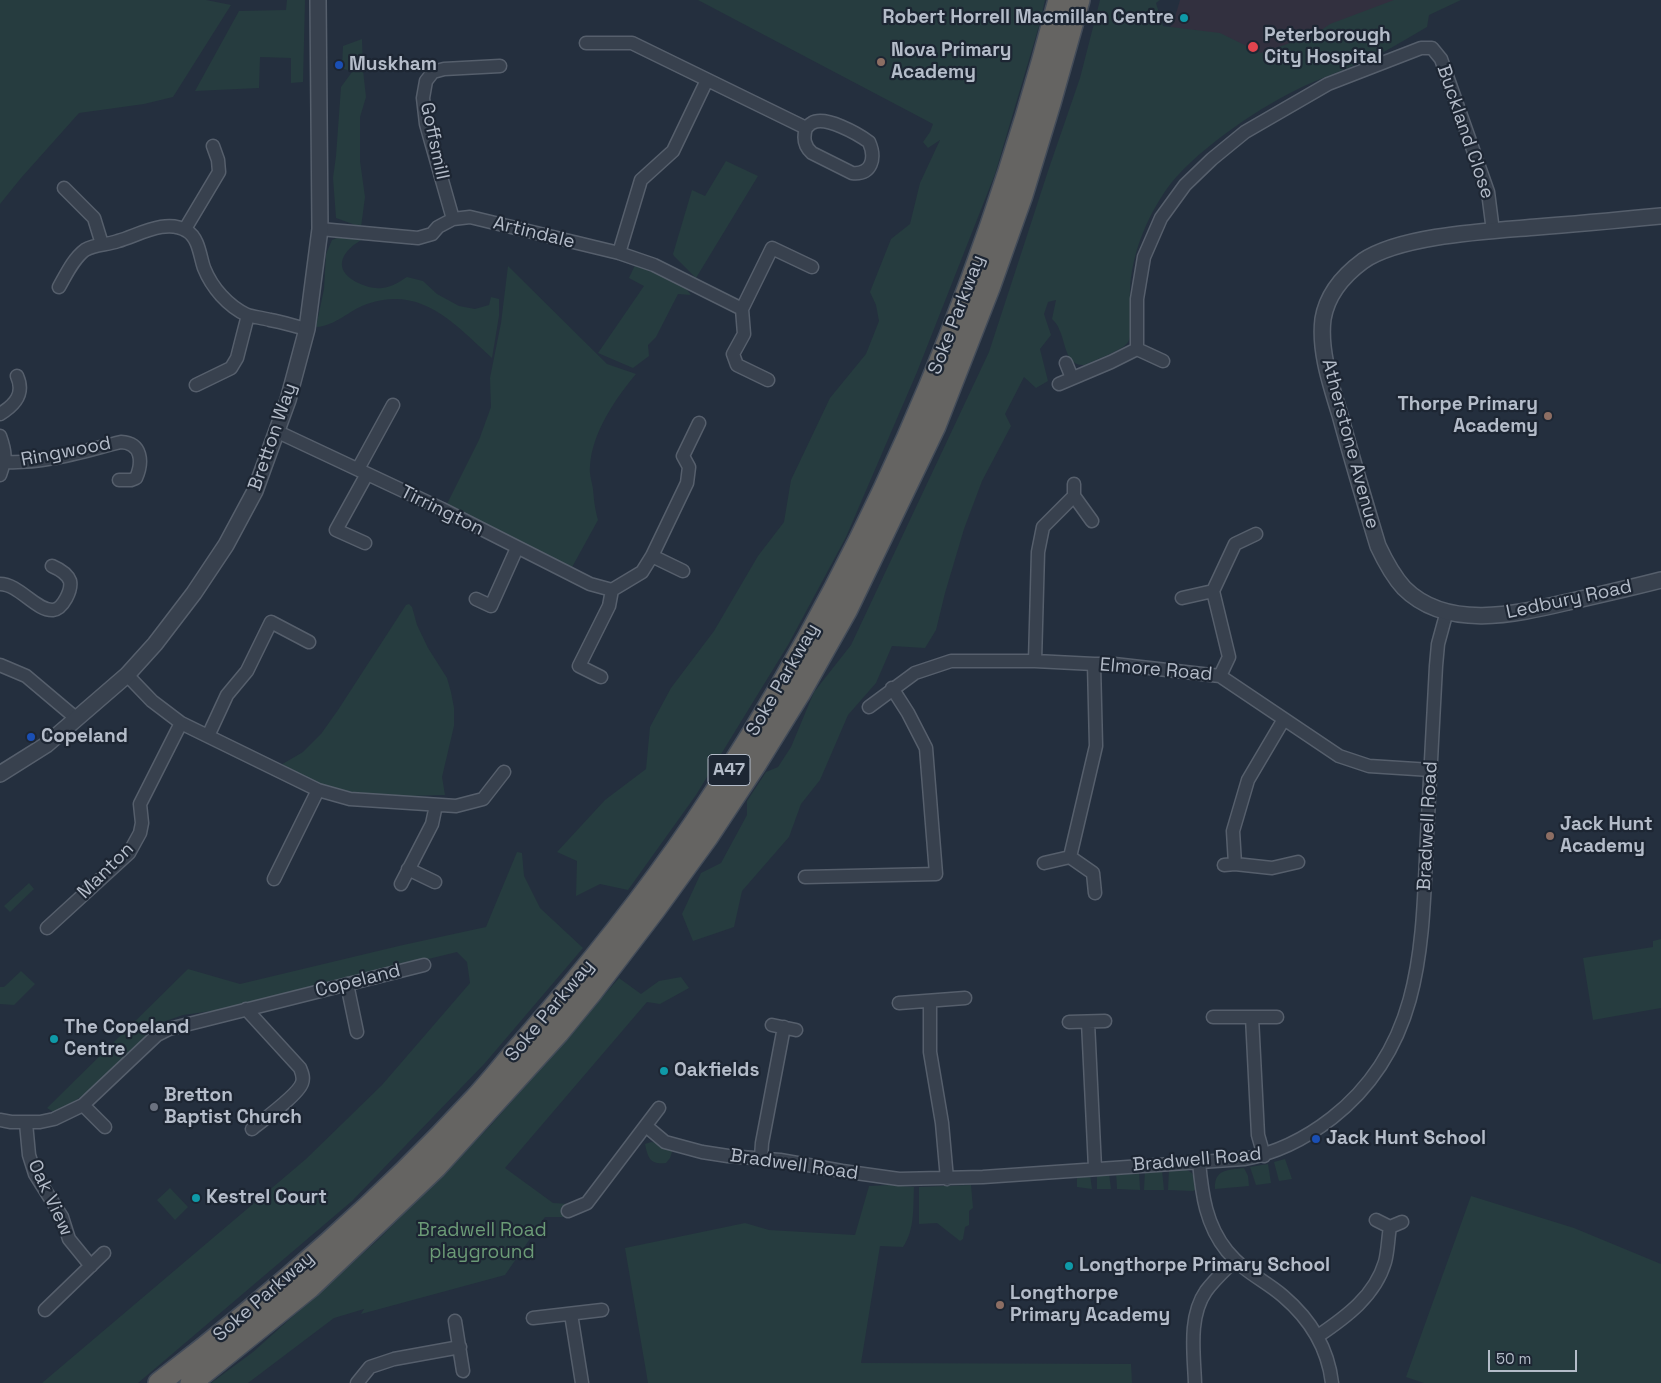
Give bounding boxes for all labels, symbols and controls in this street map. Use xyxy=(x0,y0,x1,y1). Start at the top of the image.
place label: Robert Horrell Macmillan Centre xyxy=(883,7,1174,29)
marker: Robert Horrell Macmillan Centre xyxy=(1178,12,1190,24)
place label: Peterborough City Hospital xyxy=(1264,25,1391,69)
place label: Nova Primary Academy xyxy=(891,40,1012,84)
marker: Peterborough City Hospital xyxy=(1246,40,1260,54)
place label: Muskham xyxy=(349,54,437,76)
marker: Nova Primary Academy xyxy=(875,56,887,68)
marker: Muskham xyxy=(333,59,345,71)
street label: Buckland Close xyxy=(1431,62,1499,202)
street label: Goffsmill xyxy=(415,100,453,182)
street label: Artindale xyxy=(491,212,577,254)
street label: Soke Parkway xyxy=(924,252,990,378)
street label: Atherstone Avenue xyxy=(1316,357,1384,531)
street label: Bretton Way xyxy=(244,380,302,494)
place label: Thorpe Primary Academy xyxy=(1398,394,1538,438)
marker: Thorpe Primary Academy xyxy=(1542,410,1554,422)
street label: Ringwood xyxy=(19,432,113,472)
street label: Tirrington xyxy=(396,481,488,541)
street label: Ledbury Road xyxy=(1504,576,1634,624)
street label: Soke Parkway xyxy=(742,620,824,740)
street label: Elmore Road xyxy=(1099,654,1213,686)
place label: Copeland xyxy=(41,726,128,748)
marker: Copeland xyxy=(25,731,37,743)
road number: A47 xyxy=(708,754,750,786)
street label: Bradwell Road xyxy=(1413,761,1443,891)
place label: Jack Hunt Academy xyxy=(1560,814,1653,858)
marker: Jack Hunt Academy xyxy=(1544,830,1556,842)
street label: Manton xyxy=(73,838,139,904)
street label: Soke Parkway xyxy=(501,955,599,1067)
street label: Copeland xyxy=(313,959,403,1003)
place label: The Copeland Centre xyxy=(64,1017,189,1061)
marker: The Copeland Centre xyxy=(48,1033,60,1045)
place label: Oakfields xyxy=(674,1060,759,1082)
marker: Oakfields xyxy=(658,1065,670,1077)
place label: Bretton Baptist Church xyxy=(164,1085,302,1129)
marker: Bretton Baptist Church xyxy=(148,1101,160,1113)
place label: Jack Hunt School xyxy=(1326,1128,1486,1150)
marker: Jack Hunt School xyxy=(1310,1133,1322,1145)
street label: Bradwell Road xyxy=(1132,1143,1262,1177)
street label: Bradwell Road xyxy=(728,1145,860,1185)
street label: Oak View xyxy=(22,1156,78,1240)
place label: Kestrel Court xyxy=(206,1187,327,1209)
marker: Kestrel Court xyxy=(190,1192,202,1204)
park label: Bradwell Road playground xyxy=(417,1220,547,1264)
street label: Soke Parkway xyxy=(209,1247,319,1347)
place label: Longthorpe Primary School xyxy=(1079,1255,1330,1277)
marker: Longthorpe Primary School xyxy=(1063,1260,1075,1272)
place label: Longthorpe Primary Academy xyxy=(1010,1283,1170,1327)
marker: Longthorpe Primary Academy xyxy=(994,1299,1006,1311)
scale bar xyxy=(1491,1340,1580,1372)
text: 50 m xyxy=(1496,1349,1531,1368)

